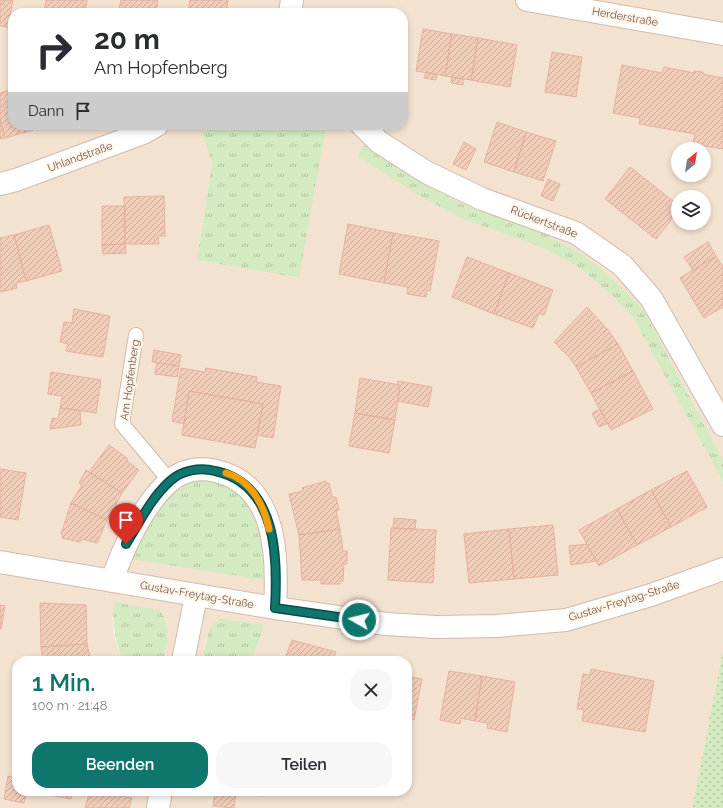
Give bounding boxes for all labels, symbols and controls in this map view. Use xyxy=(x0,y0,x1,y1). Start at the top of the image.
street label: Herderstraße xyxy=(591,5,660,29)
text: 20 m xyxy=(94,23,160,56)
icon: right xyxy=(28,24,80,76)
text: Am Hopfenberg xyxy=(94,57,228,78)
icon: arrive xyxy=(72,100,94,122)
text: Dann xyxy=(28,102,64,120)
street label: Uhlandstraße xyxy=(46,139,115,175)
north arrow xyxy=(671,142,711,182)
map controls xyxy=(671,142,711,230)
button: layers xyxy=(671,190,711,230)
street label: Rückertstraße xyxy=(509,203,580,241)
street label: Am Hopfenberg xyxy=(118,339,142,421)
pin xyxy=(109,503,143,544)
icon: arrive xyxy=(115,509,137,531)
street label: Gustav-Freytag-Straße xyxy=(567,578,682,624)
street label: Gustav-Freytag-Straße xyxy=(139,579,255,612)
position arrow xyxy=(338,599,380,641)
text: 1 Min. xyxy=(32,668,95,697)
button: close xyxy=(350,669,392,711)
text: 100 m · 21:48 xyxy=(32,698,107,713)
button: Beenden xyxy=(32,742,208,788)
button: Teilen xyxy=(216,742,392,788)

